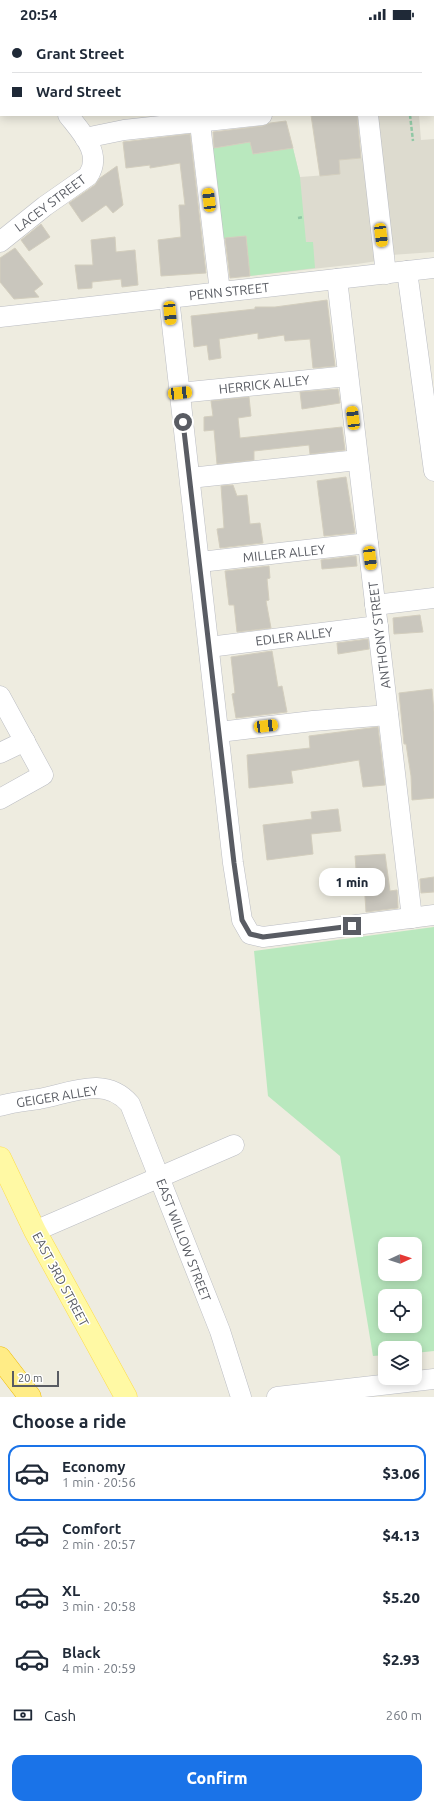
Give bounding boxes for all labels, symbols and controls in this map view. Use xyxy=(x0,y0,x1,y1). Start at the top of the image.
text: 20:54 xyxy=(20,6,58,23)
text: Grant Street xyxy=(36,45,124,62)
text: Ward Street xyxy=(36,83,121,100)
street label: LACEY STREET xyxy=(12,172,88,234)
car xyxy=(202,187,216,213)
car xyxy=(374,222,388,248)
street label: PENN STREET xyxy=(188,280,270,302)
car xyxy=(163,301,177,325)
street label: HERRICK ALLEY xyxy=(218,372,311,396)
car xyxy=(167,386,193,400)
car xyxy=(346,405,360,431)
route start xyxy=(174,413,192,431)
street label: MILLER ALLEY xyxy=(242,542,326,564)
car xyxy=(363,545,377,571)
street label: ANTHONY STREET xyxy=(365,581,393,689)
street label: EDLER ALLEY xyxy=(254,624,334,648)
car xyxy=(253,719,279,733)
callout: 1 min xyxy=(319,868,385,896)
text: 1 min xyxy=(335,875,369,889)
route end xyxy=(343,917,361,935)
street label: GEIGER ALLEY xyxy=(15,1083,99,1109)
street label: EAST WILLOW STREET xyxy=(154,1177,214,1303)
street label: EAST 3RD STREET xyxy=(30,1229,92,1329)
north arrow xyxy=(378,1237,422,1281)
map controls xyxy=(378,1237,422,1385)
button: locate xyxy=(378,1289,422,1333)
button: layers xyxy=(378,1341,422,1385)
scale bar xyxy=(12,1369,59,1388)
text: 20 m xyxy=(18,1372,42,1384)
text: Choose a ride xyxy=(12,1411,126,1431)
icon: car xyxy=(14,1455,50,1491)
text: Economy xyxy=(62,1458,126,1475)
text: $3.06 xyxy=(382,1465,420,1482)
text: 1 min · 20:56 xyxy=(62,1475,136,1489)
icon: car xyxy=(14,1517,50,1553)
text: Comfort xyxy=(62,1520,121,1537)
text: $4.13 xyxy=(382,1527,420,1544)
text: 2 min · 20:57 xyxy=(62,1537,136,1551)
icon: car xyxy=(14,1579,50,1615)
text: XL xyxy=(62,1582,80,1599)
text: $5.20 xyxy=(382,1589,420,1606)
text: 3 min · 20:58 xyxy=(62,1599,136,1613)
icon: car xyxy=(14,1641,50,1677)
text: Black xyxy=(62,1644,101,1661)
text: $2.93 xyxy=(382,1651,420,1668)
text: 4 min · 20:59 xyxy=(62,1661,136,1675)
icon: cash xyxy=(12,1704,34,1726)
text: Cash xyxy=(44,1707,76,1724)
text: 260 m xyxy=(386,1708,422,1722)
button: Confirm xyxy=(12,1755,422,1801)

